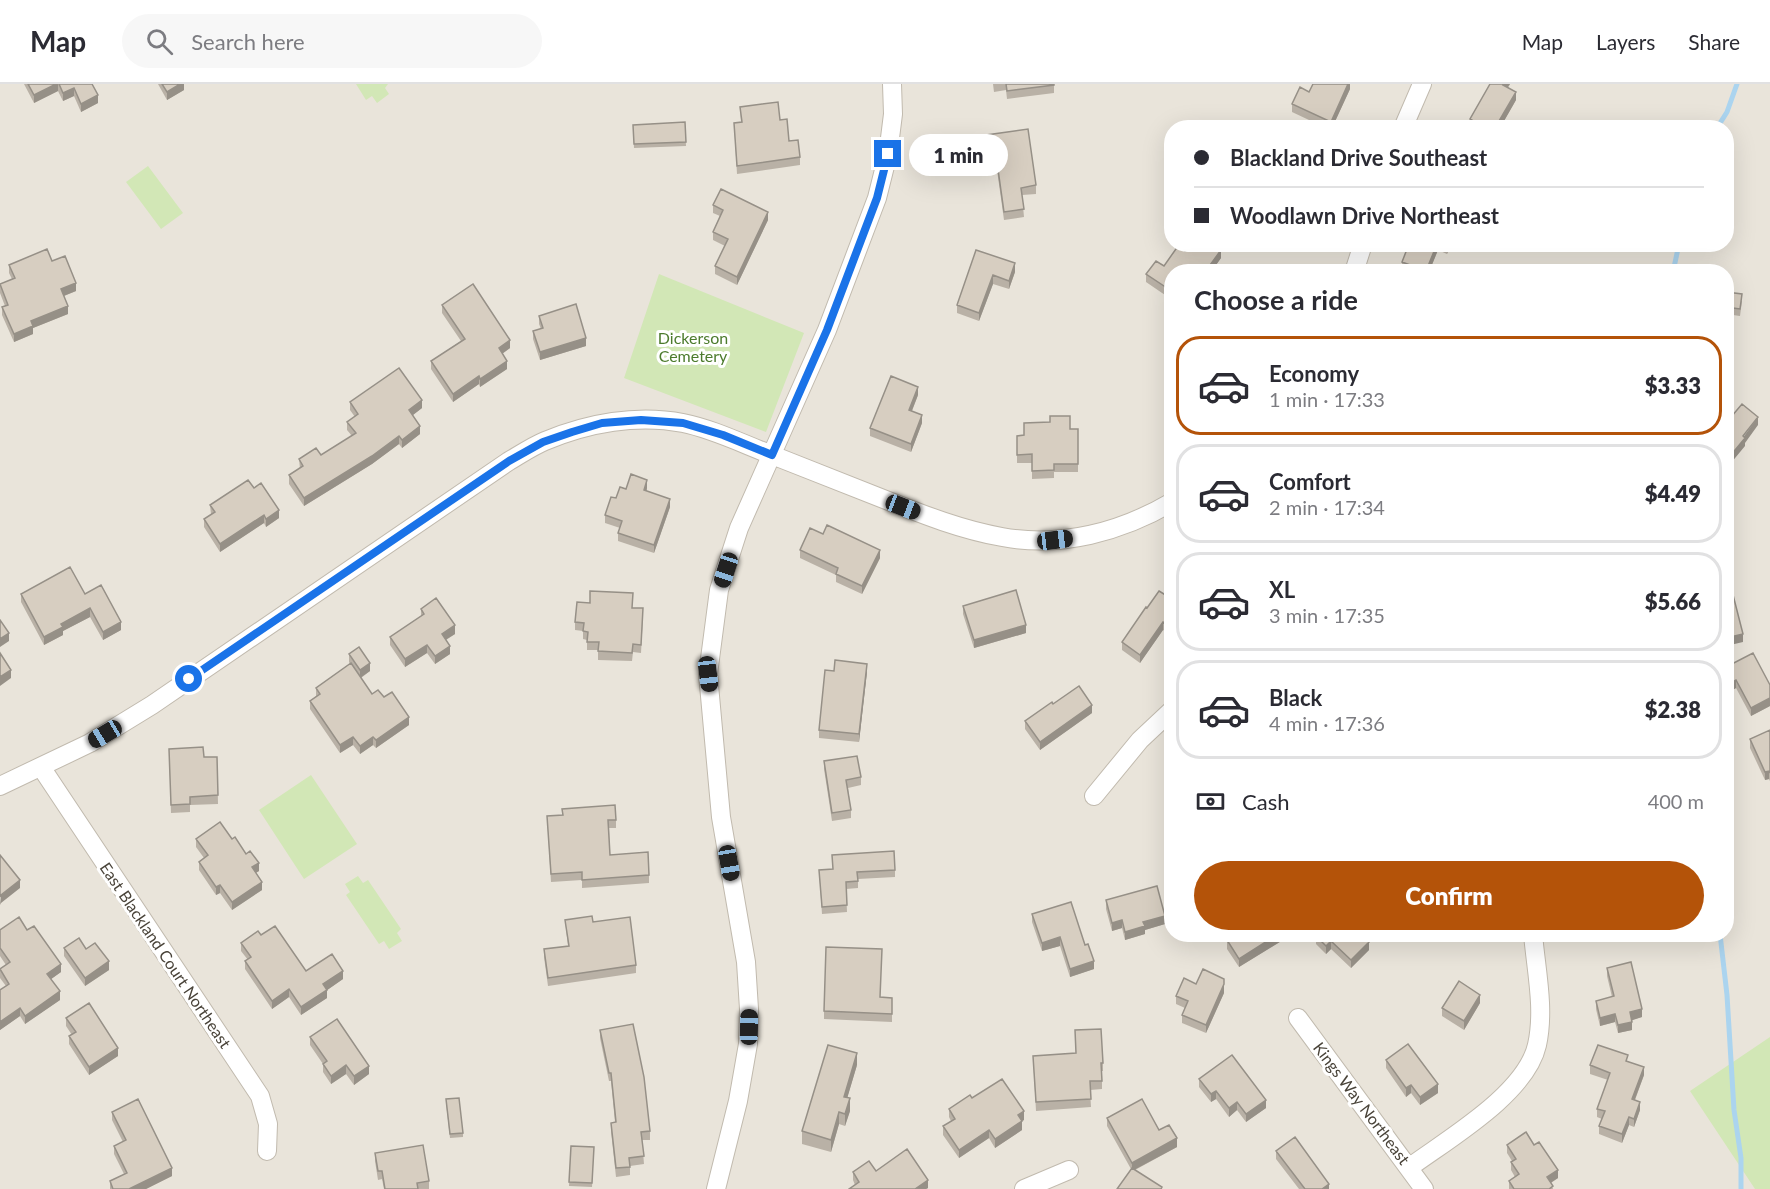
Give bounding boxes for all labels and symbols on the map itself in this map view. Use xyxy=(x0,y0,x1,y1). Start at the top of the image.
callout: 1 min xyxy=(909,133,1008,175)
route end xyxy=(874,140,901,167)
park label: Dickerson Cemetery xyxy=(658,328,728,365)
car xyxy=(883,492,923,522)
car xyxy=(1036,529,1074,551)
car xyxy=(712,550,740,590)
car xyxy=(697,655,719,693)
route start xyxy=(175,665,202,692)
car xyxy=(85,717,125,751)
car xyxy=(717,844,741,882)
street label: East Blackland Court Northeast xyxy=(97,858,236,1052)
car xyxy=(740,1009,758,1045)
street label: Kings Way Northeast xyxy=(1310,1038,1414,1168)

